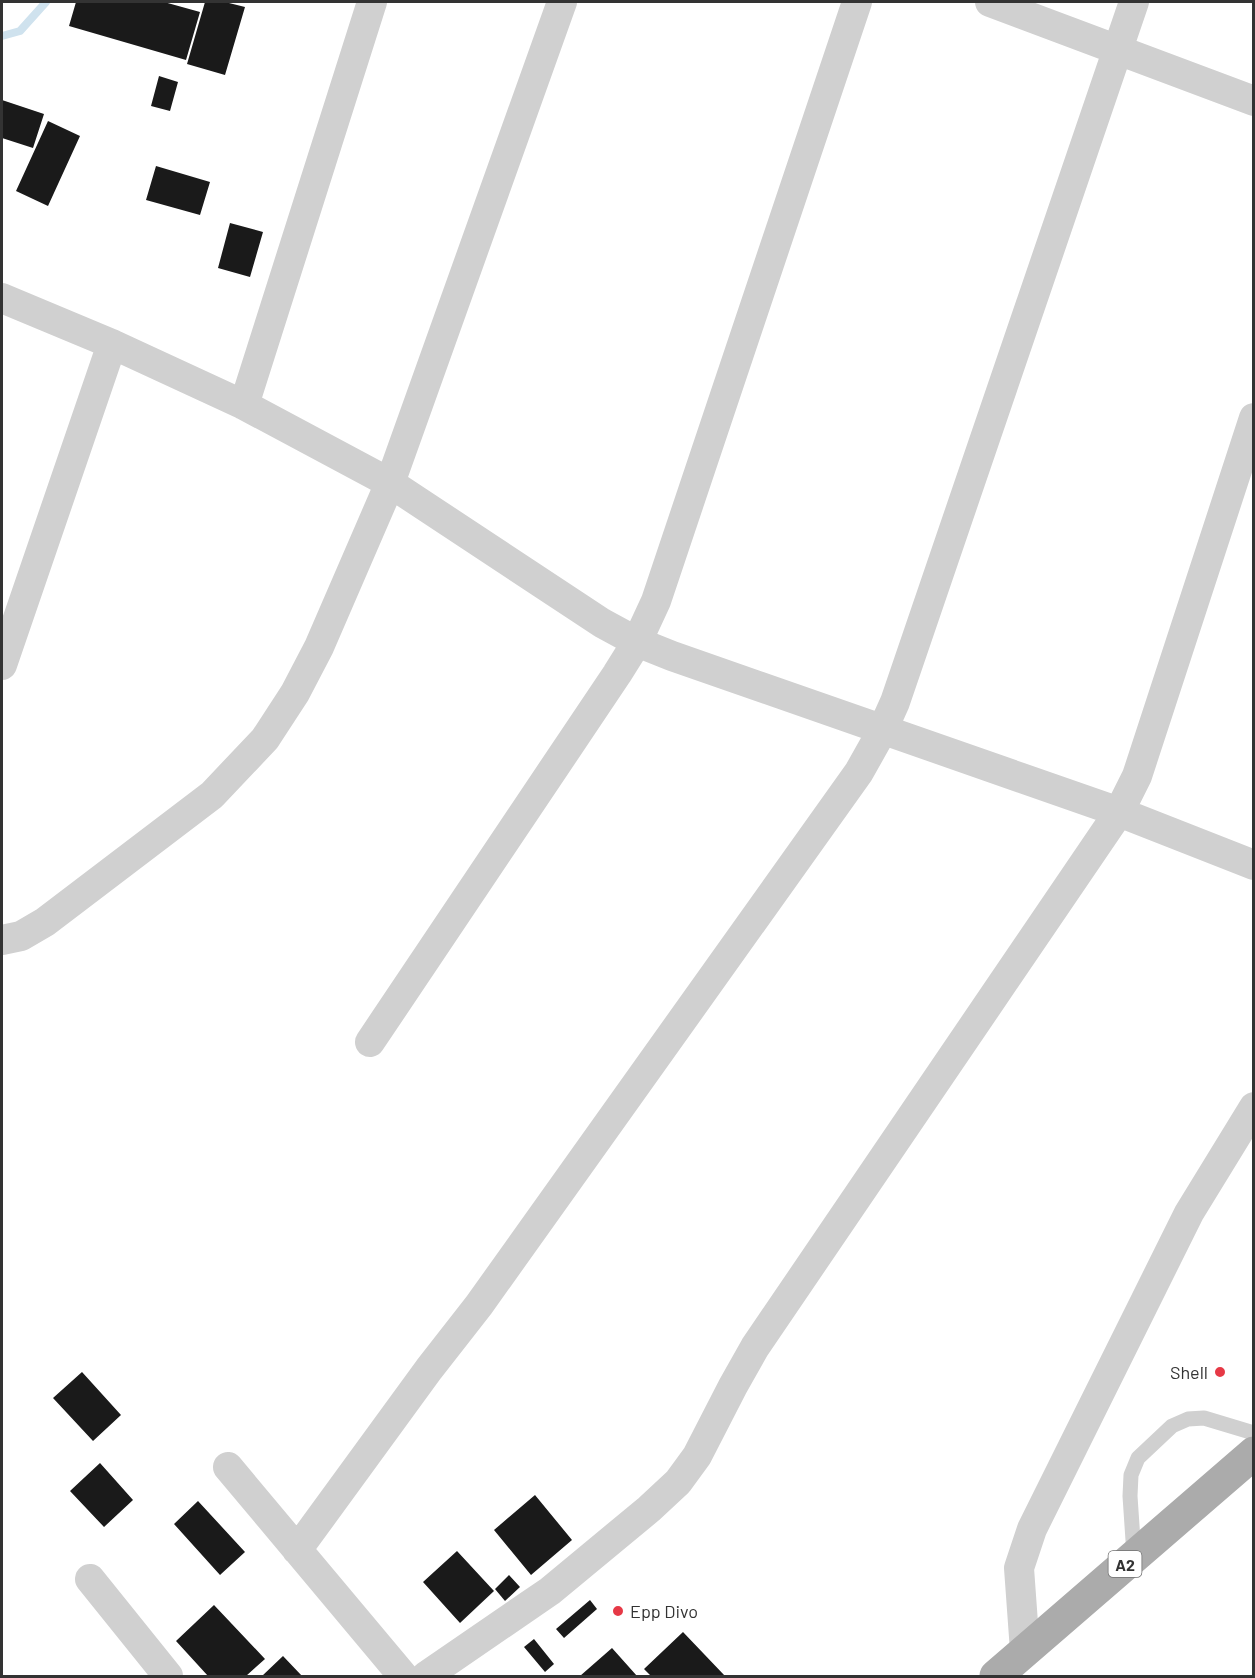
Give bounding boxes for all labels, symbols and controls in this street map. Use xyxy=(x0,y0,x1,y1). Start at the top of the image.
place label: Shell xyxy=(1170,1361,1208,1383)
marker: Shell xyxy=(1213,1365,1227,1379)
road number: A2 xyxy=(1108,1551,1142,1577)
place label: Epp Divo xyxy=(630,1600,698,1622)
marker: Epp Divo xyxy=(611,1604,625,1618)

